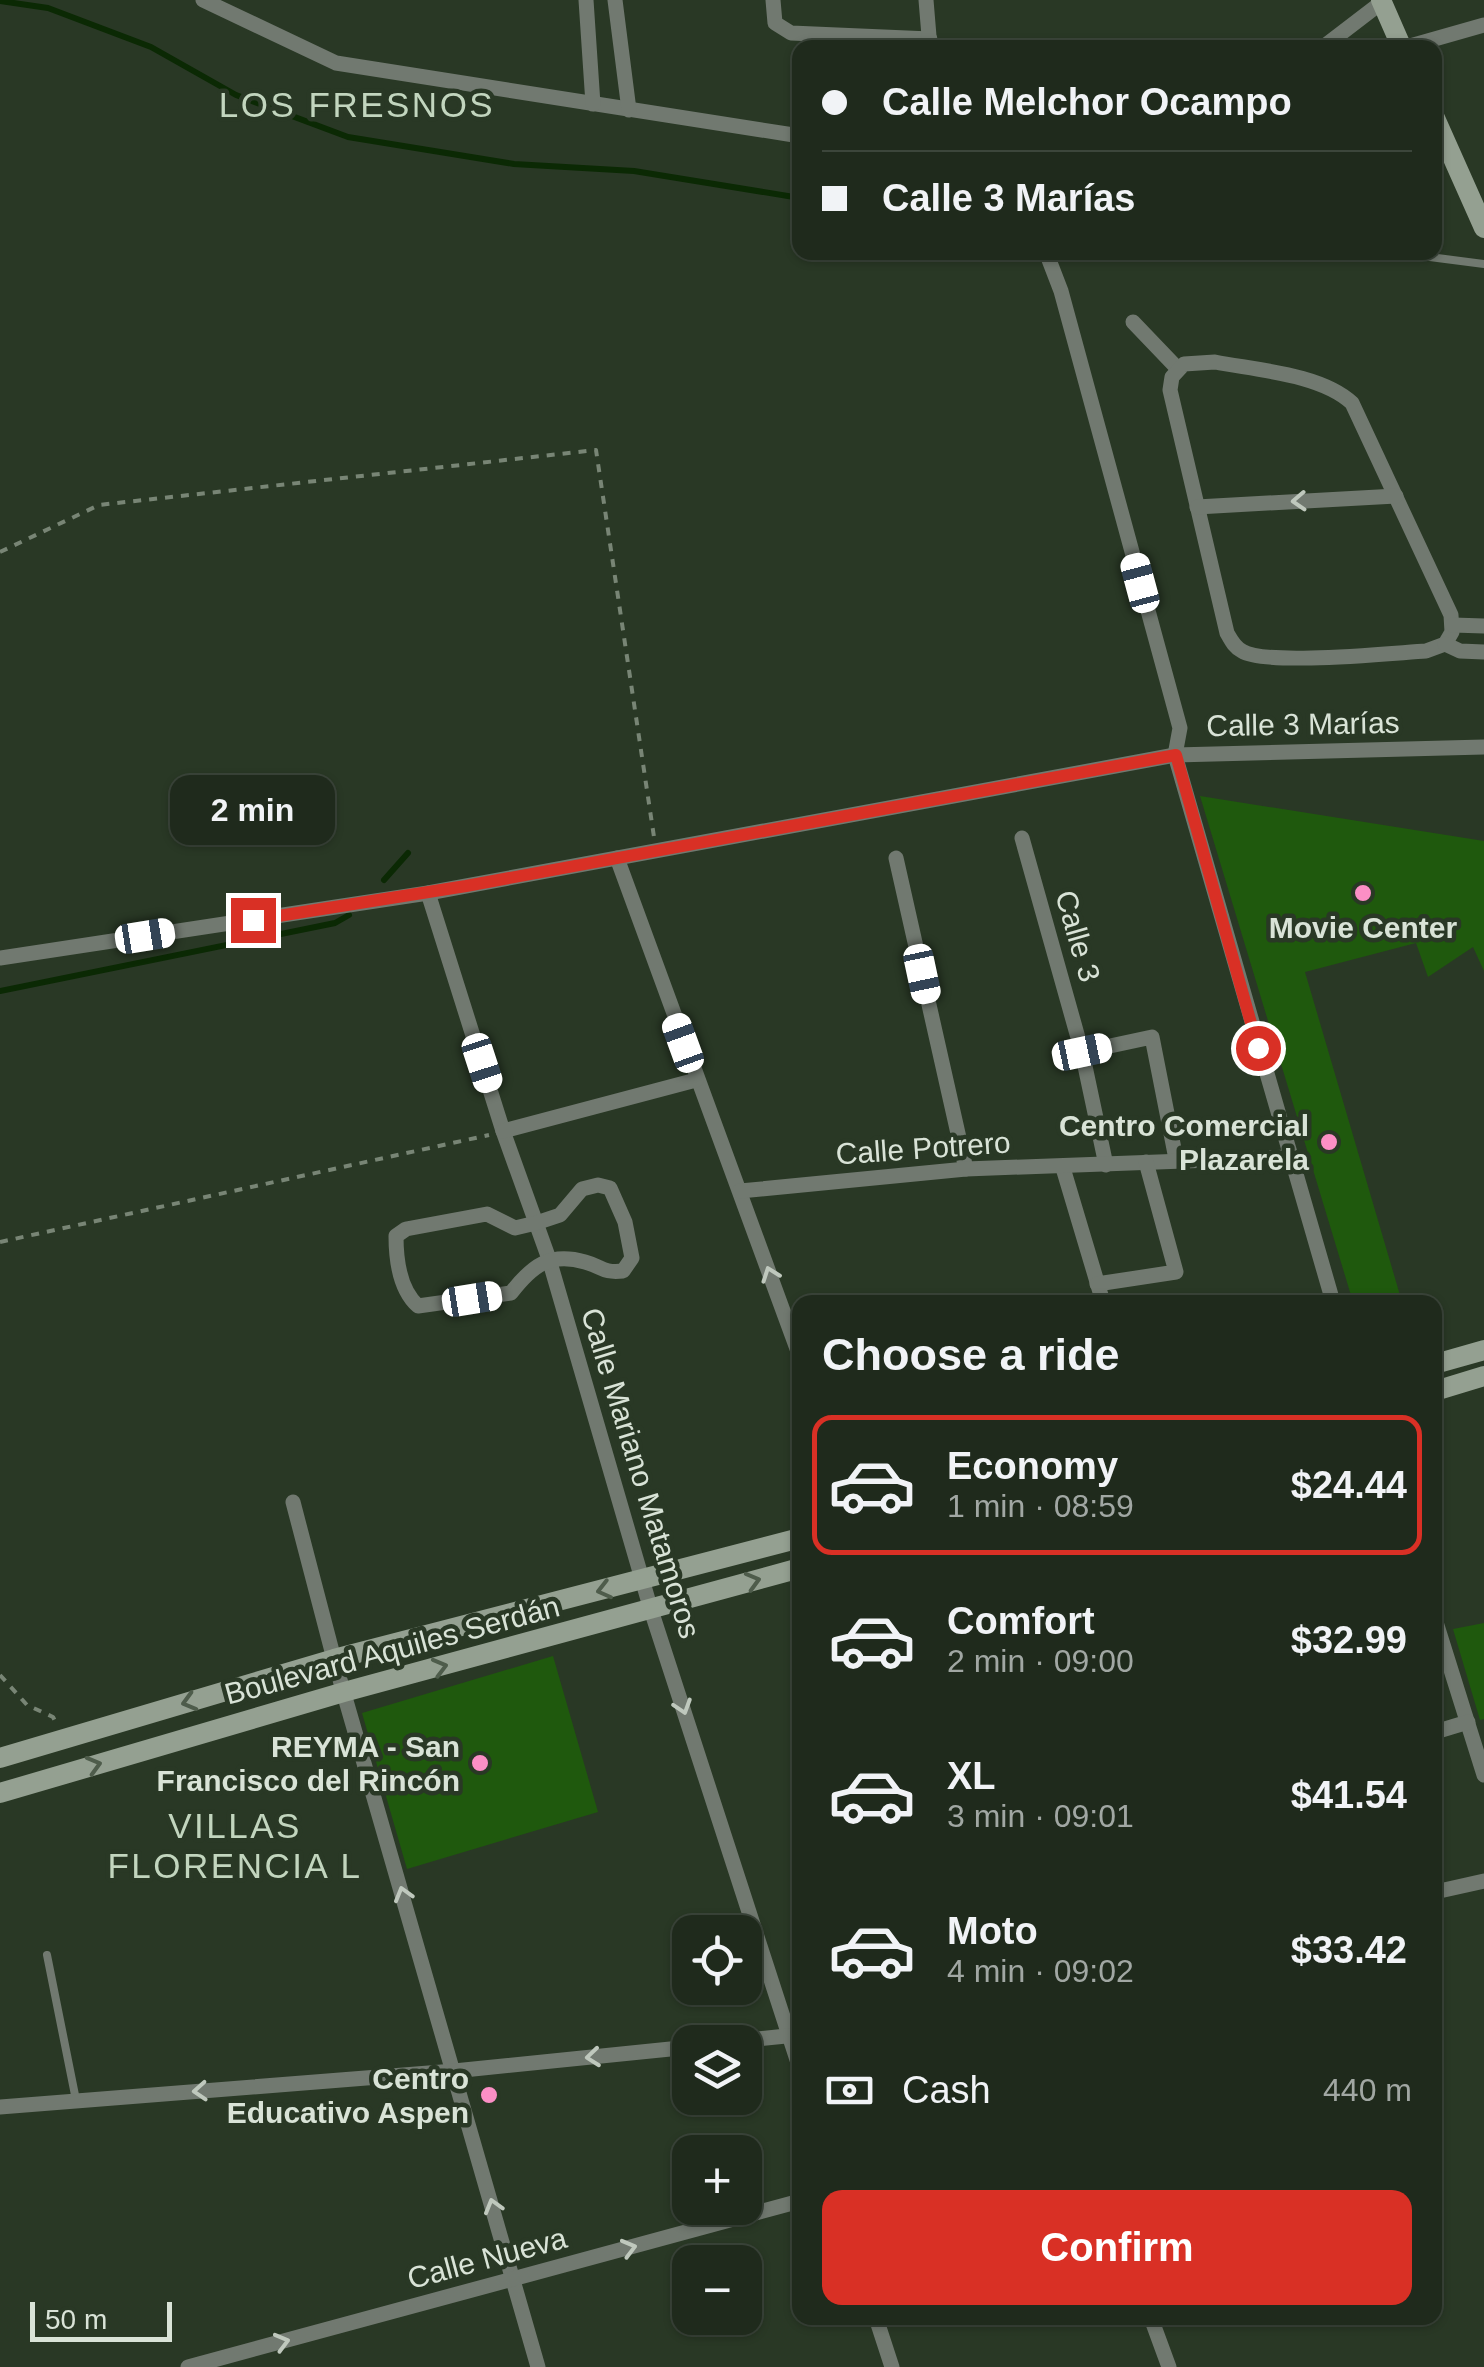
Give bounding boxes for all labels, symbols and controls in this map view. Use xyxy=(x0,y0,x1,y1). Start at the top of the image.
text: Calle Melchor Ocampo xyxy=(882,81,1292,123)
district label: LOS FRESNOS xyxy=(219,85,495,124)
text: Calle 3 Marías xyxy=(882,177,1135,219)
one-way arrow xyxy=(1291,490,1307,511)
car xyxy=(1118,550,1162,616)
street label: Calle 3 Marías xyxy=(1206,706,1400,742)
callout: 2 min xyxy=(170,775,336,845)
text: 2 min xyxy=(211,792,294,828)
marker: Movie Center xyxy=(1352,882,1374,904)
street label: Calle 3 xyxy=(1049,887,1107,985)
route end xyxy=(231,898,276,943)
place label: Movie Center xyxy=(1269,911,1458,944)
car xyxy=(113,916,177,956)
car xyxy=(901,942,943,1006)
car xyxy=(659,1010,707,1076)
route start xyxy=(1236,1026,1281,1071)
car xyxy=(458,1030,506,1096)
car xyxy=(1050,1031,1114,1073)
place label: Centro Comercial Plazarela xyxy=(1059,1109,1309,1176)
street label: Calle Potrero xyxy=(835,1125,1011,1171)
marker: Centro Comercial Plazarela xyxy=(1318,1131,1340,1153)
one-way arrow xyxy=(761,1267,782,1284)
car xyxy=(440,1279,504,1319)
street label: Calle Mariano Matamoros xyxy=(575,1304,707,1642)
text: Choose a ride xyxy=(822,1329,1120,1380)
icon: car xyxy=(827,1440,917,1530)
text: Economy xyxy=(947,1445,1118,1487)
text: $24.44 xyxy=(1291,1464,1407,1506)
text: 1 min · 08:59 xyxy=(947,1488,1134,1524)
one-way arrow xyxy=(744,1572,761,1593)
one-way arrow xyxy=(596,1579,613,1600)
street label: Boulevard Aquiles Serdán xyxy=(221,1589,563,1711)
icon: car xyxy=(827,1595,917,1685)
text: Comfort xyxy=(947,1600,1095,1642)
text: $32.99 xyxy=(1291,1619,1407,1661)
text: 2 min · 09:00 xyxy=(947,1643,1134,1679)
one-way arrow xyxy=(431,1657,448,1678)
one-way arrow xyxy=(181,1690,198,1711)
one-way arrow xyxy=(671,1697,691,1714)
place label: REYMA - San Francisco del Rincón xyxy=(157,1730,460,1797)
icon: car xyxy=(827,1750,917,1840)
marker: REYMA - San Francisco del Rincón xyxy=(469,1752,491,1774)
text: XL xyxy=(947,1755,996,1797)
one-way arrow xyxy=(84,1756,102,1777)
text: $41.54 xyxy=(1291,1774,1407,1816)
text: 3 min · 09:01 xyxy=(947,1798,1134,1834)
district label: VILLAS FLORENCIA L xyxy=(107,1806,363,1885)
one-way arrow xyxy=(394,1886,415,1903)
icon: car xyxy=(827,1905,917,1995)
text: Moto xyxy=(947,1910,1038,1952)
map controls xyxy=(672,1915,762,2335)
button: locate xyxy=(672,1915,762,2005)
text: $33.42 xyxy=(1291,1929,1407,1971)
text: 4 min · 09:02 xyxy=(947,1953,1134,1989)
button: layers xyxy=(672,2025,762,2115)
one-way arrow xyxy=(585,2046,601,2067)
place label: Centro Educativo Aspen xyxy=(227,2062,469,2129)
icon: cash xyxy=(822,2063,877,2118)
text: Cash xyxy=(902,2069,991,2111)
text: 440 m xyxy=(1323,2072,1412,2108)
one-way arrow xyxy=(191,2079,207,2101)
marker: Centro Educativo Aspen xyxy=(478,2084,500,2106)
button: + xyxy=(672,2135,762,2225)
button: Confirm xyxy=(822,2190,1412,2305)
one-way arrow xyxy=(484,2198,505,2215)
street label: Calle Nueva xyxy=(404,2221,570,2295)
one-way arrow xyxy=(620,2239,637,2260)
button: − xyxy=(672,2245,762,2335)
scale bar xyxy=(30,2297,172,2342)
text: 50 m xyxy=(45,2304,107,2335)
one-way arrow xyxy=(273,2332,290,2353)

